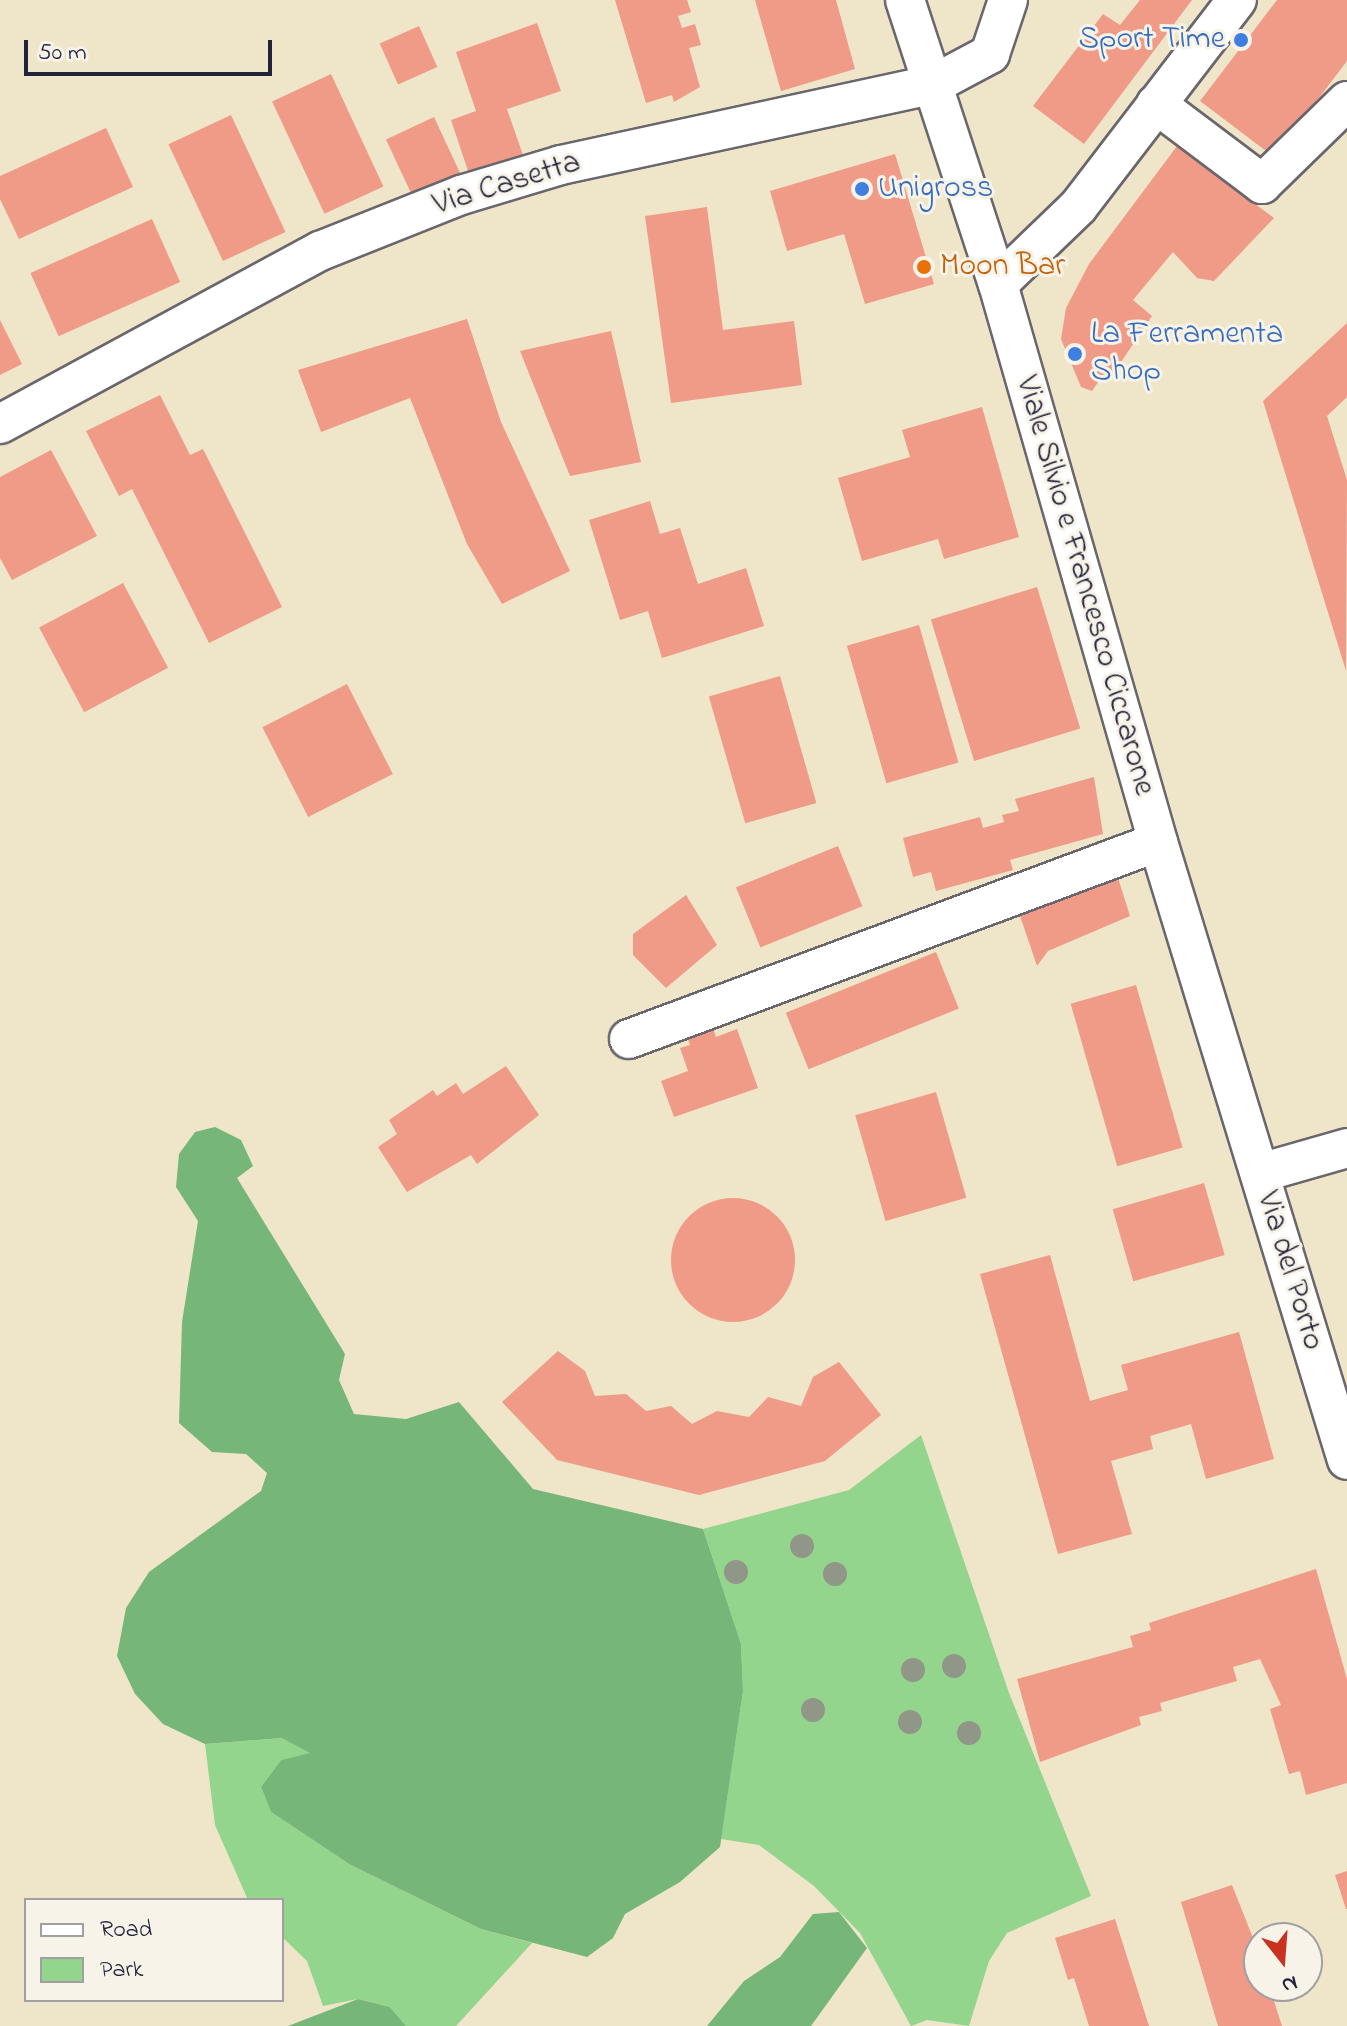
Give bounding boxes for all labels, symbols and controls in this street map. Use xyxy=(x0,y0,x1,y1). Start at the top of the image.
place label: Sport Time xyxy=(1078,21,1225,59)
scale bar xyxy=(28,24,276,74)
marker: Sport Time xyxy=(1232,31,1250,49)
text: 50 m xyxy=(38,36,87,71)
street label: Via Casetta xyxy=(429,144,585,226)
place label: Unigross xyxy=(878,170,993,208)
marker: Unigross xyxy=(853,180,871,198)
place label: Moon Bar xyxy=(940,248,1065,286)
marker: Moon Bar xyxy=(915,258,933,276)
place label: La Ferramenta Shop xyxy=(1091,317,1283,392)
marker: La Ferramenta Shop xyxy=(1066,345,1084,363)
street label: Viale Silvio e Francesco Ciccarone xyxy=(1006,372,1162,800)
street label: Via del Porto xyxy=(1247,1187,1331,1355)
legend xyxy=(24,1898,284,2002)
text: Road xyxy=(100,1913,152,1948)
north arrow xyxy=(1243,1922,1323,2002)
text: Park xyxy=(100,1953,143,1988)
text: N xyxy=(1278,1966,1301,2001)

